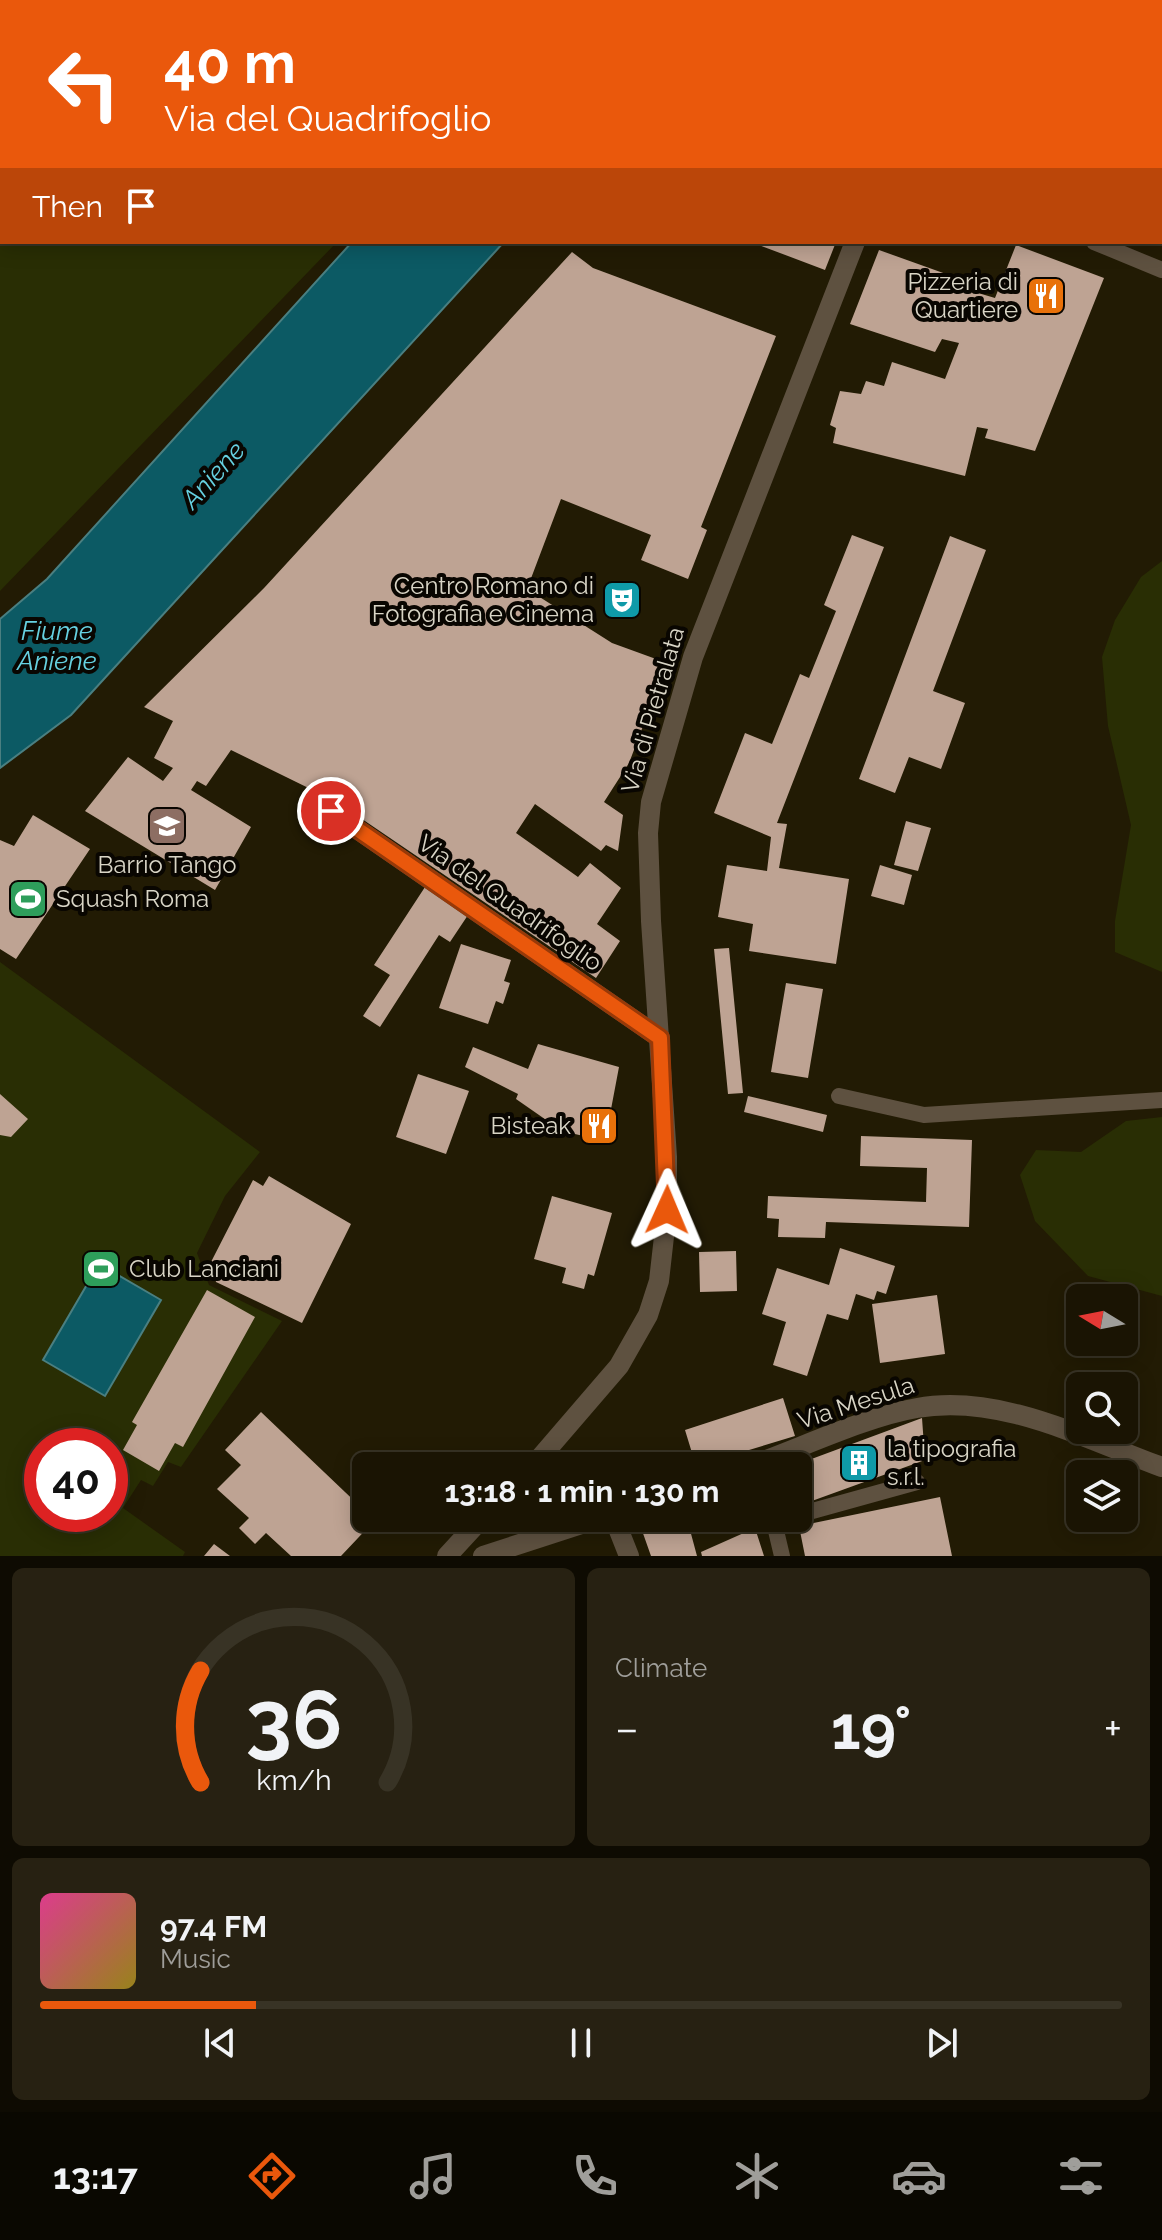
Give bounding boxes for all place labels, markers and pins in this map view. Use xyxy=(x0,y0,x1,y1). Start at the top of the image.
place label: Pizzeria di Quartiere xyxy=(907,267,1018,324)
restaurant icon: Pizzeria di Quartiere xyxy=(1025,275,1067,317)
place label: Centro Romano di Fotografia e Cinema xyxy=(372,571,594,628)
theatre icon: Centro Romano di Fotografia e Cinema xyxy=(601,579,643,621)
pin xyxy=(297,777,365,845)
school or university icon: Barrio Tango xyxy=(146,805,188,847)
place label: Barrio Tango xyxy=(97,850,237,879)
sports icon: Squash Roma xyxy=(7,878,49,920)
place label: Squash Roma xyxy=(56,884,209,913)
restaurant icon: Bisteak xyxy=(578,1105,620,1147)
place label: Bisteak xyxy=(490,1111,571,1140)
sports icon: Club Lanciani xyxy=(80,1248,122,1290)
place label: Club Lanciani xyxy=(129,1254,279,1283)
place label: la tipografia s.r.l. xyxy=(887,1434,1016,1491)
building icon: la tipografia s.r.l. xyxy=(838,1442,880,1484)

